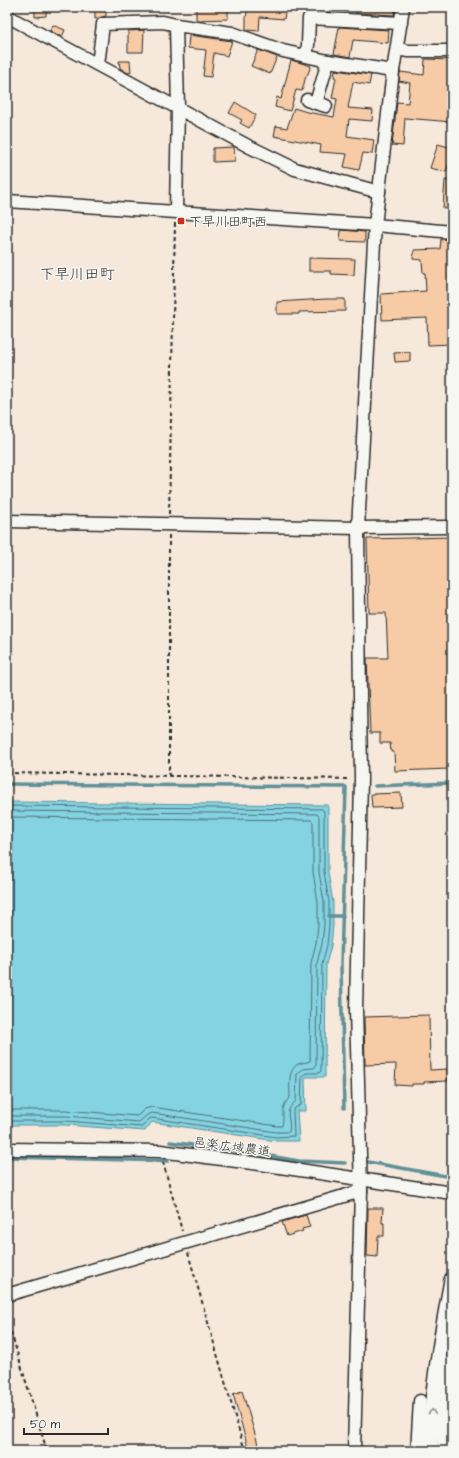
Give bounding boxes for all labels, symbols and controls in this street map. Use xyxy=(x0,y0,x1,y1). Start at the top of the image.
place label: 下早川田町西 xyxy=(189,213,267,231)
marker: 下早川田町西 xyxy=(176,216,186,226)
district label: 下早川田町 xyxy=(39,264,115,285)
street label: 邑楽広域農道 xyxy=(192,1133,272,1161)
one-way arrow xyxy=(427,1409,436,1415)
scale bar xyxy=(24,1410,108,1436)
text: 50 m xyxy=(30,1416,61,1433)

